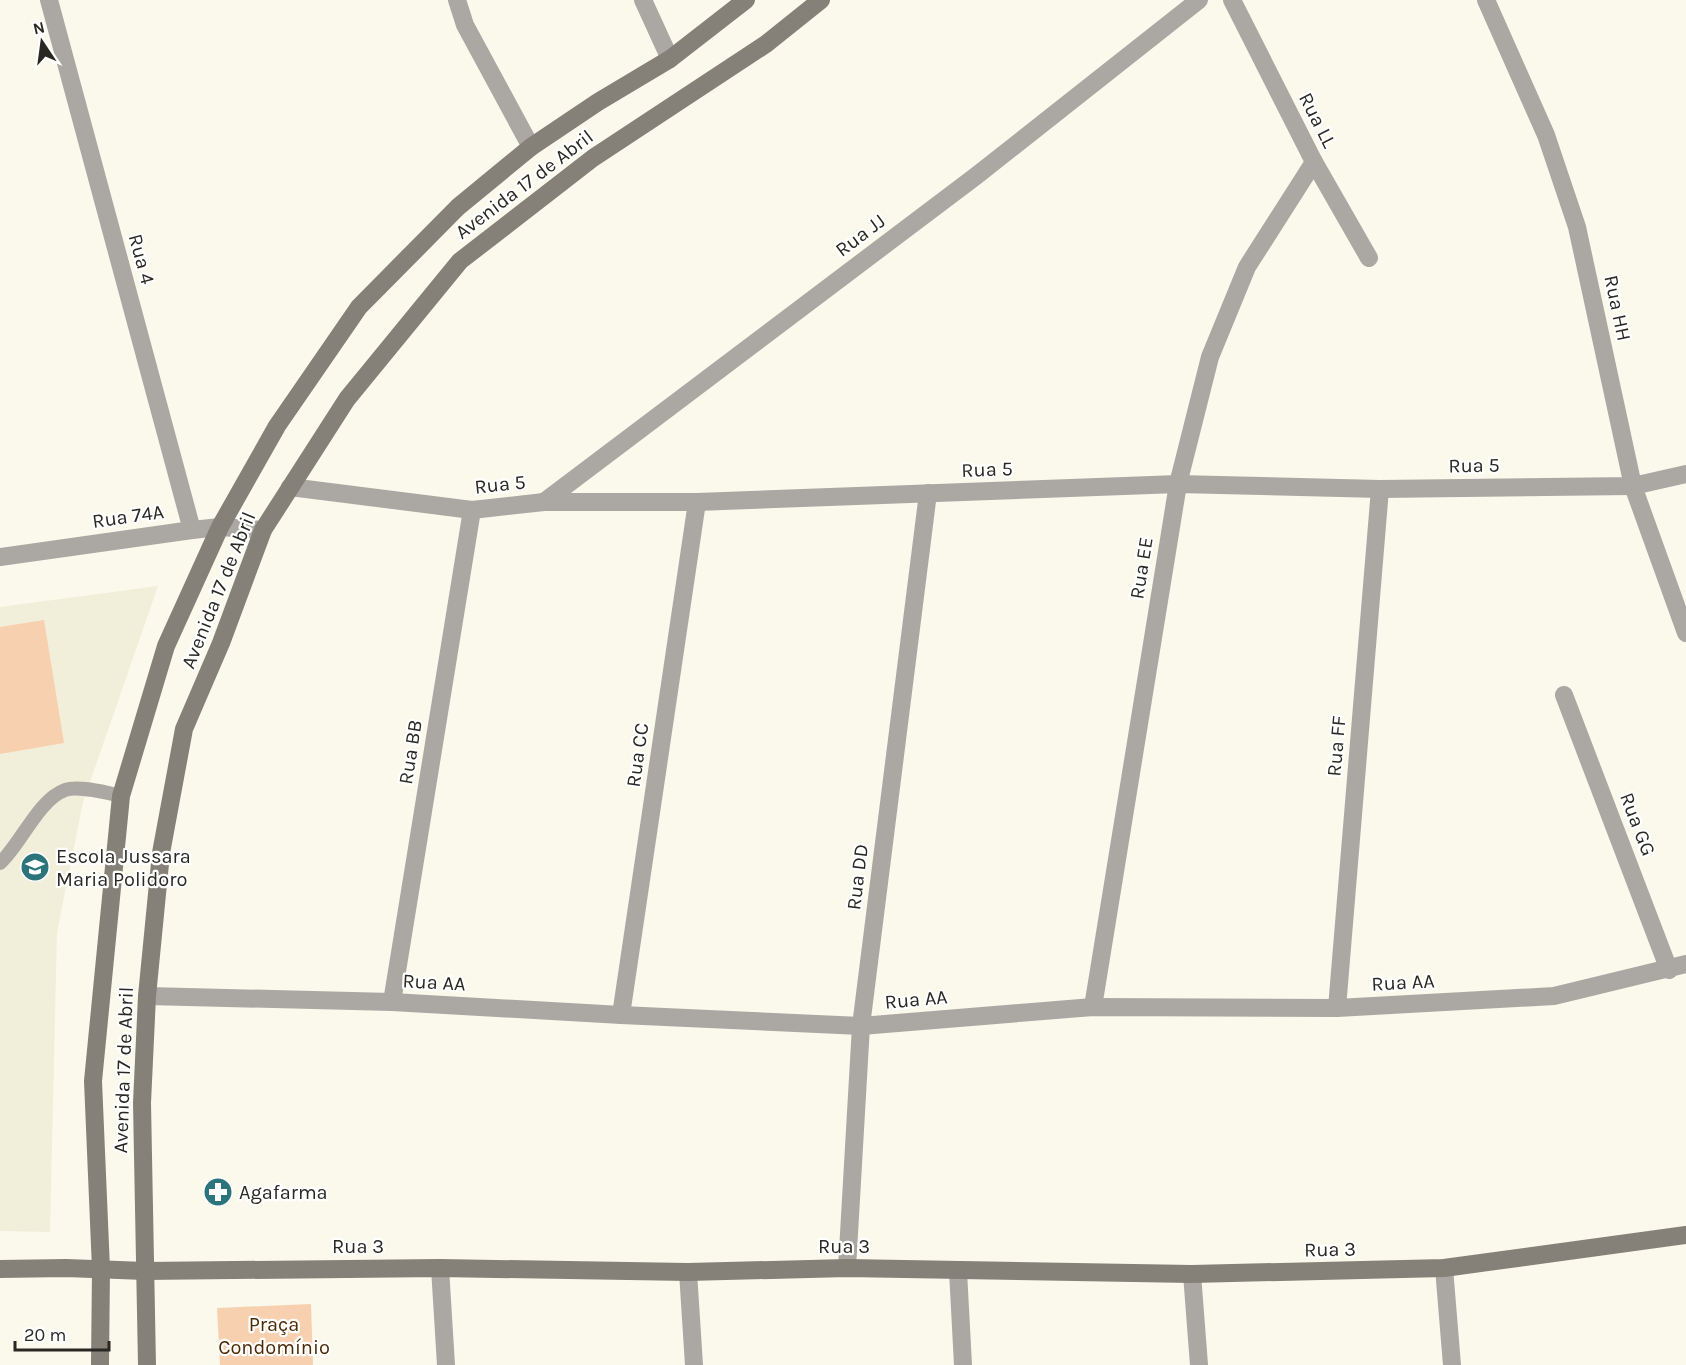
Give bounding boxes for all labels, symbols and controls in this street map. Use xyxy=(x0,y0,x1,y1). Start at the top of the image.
north arrow xyxy=(12,12,72,72)
text: N xyxy=(31,17,46,38)
street label: Rua LL xyxy=(1294,89,1341,152)
street label: Avenida 17 de Abril xyxy=(451,125,598,244)
street label: Rua JJ xyxy=(831,209,890,262)
street label: Rua 4 xyxy=(124,231,159,287)
street label: Rua HH xyxy=(1599,273,1636,343)
street label: Rua 5 xyxy=(1448,454,1500,477)
street label: Rua 5 xyxy=(961,457,1013,482)
street label: Rua 5 xyxy=(473,470,527,499)
street label: Rua 74A xyxy=(91,500,165,533)
street label: Avenida 17 de Abril xyxy=(177,509,260,672)
street label: Rua EE xyxy=(1125,535,1158,601)
street label: Rua FF xyxy=(1322,715,1351,777)
street label: Rua BB xyxy=(394,718,427,786)
street label: Rua CC xyxy=(622,721,653,789)
street label: Rua GG xyxy=(1615,789,1660,859)
street label: Rua DD xyxy=(842,843,873,911)
place label: Escola Jussara Maria Polidoro xyxy=(56,845,191,891)
school or university icon: Escola Jussara Maria Polidoro xyxy=(19,851,51,883)
street label: Rua AA xyxy=(402,969,466,996)
street label: Rua AA xyxy=(1371,969,1435,996)
street label: Rua AA xyxy=(884,985,948,1014)
street label: Avenida 17 de Abril xyxy=(109,986,138,1154)
pharmacy icon: Agafarma xyxy=(202,1176,234,1208)
place label: Agafarma xyxy=(239,1181,328,1204)
street label: Rua 3 xyxy=(332,1235,384,1258)
street label: Rua 3 xyxy=(818,1235,870,1258)
street label: Rua 3 xyxy=(1304,1238,1356,1261)
park label: Praça Condomínio xyxy=(218,1313,330,1359)
scale bar xyxy=(15,1314,110,1352)
text: 20 m xyxy=(24,1324,66,1346)

